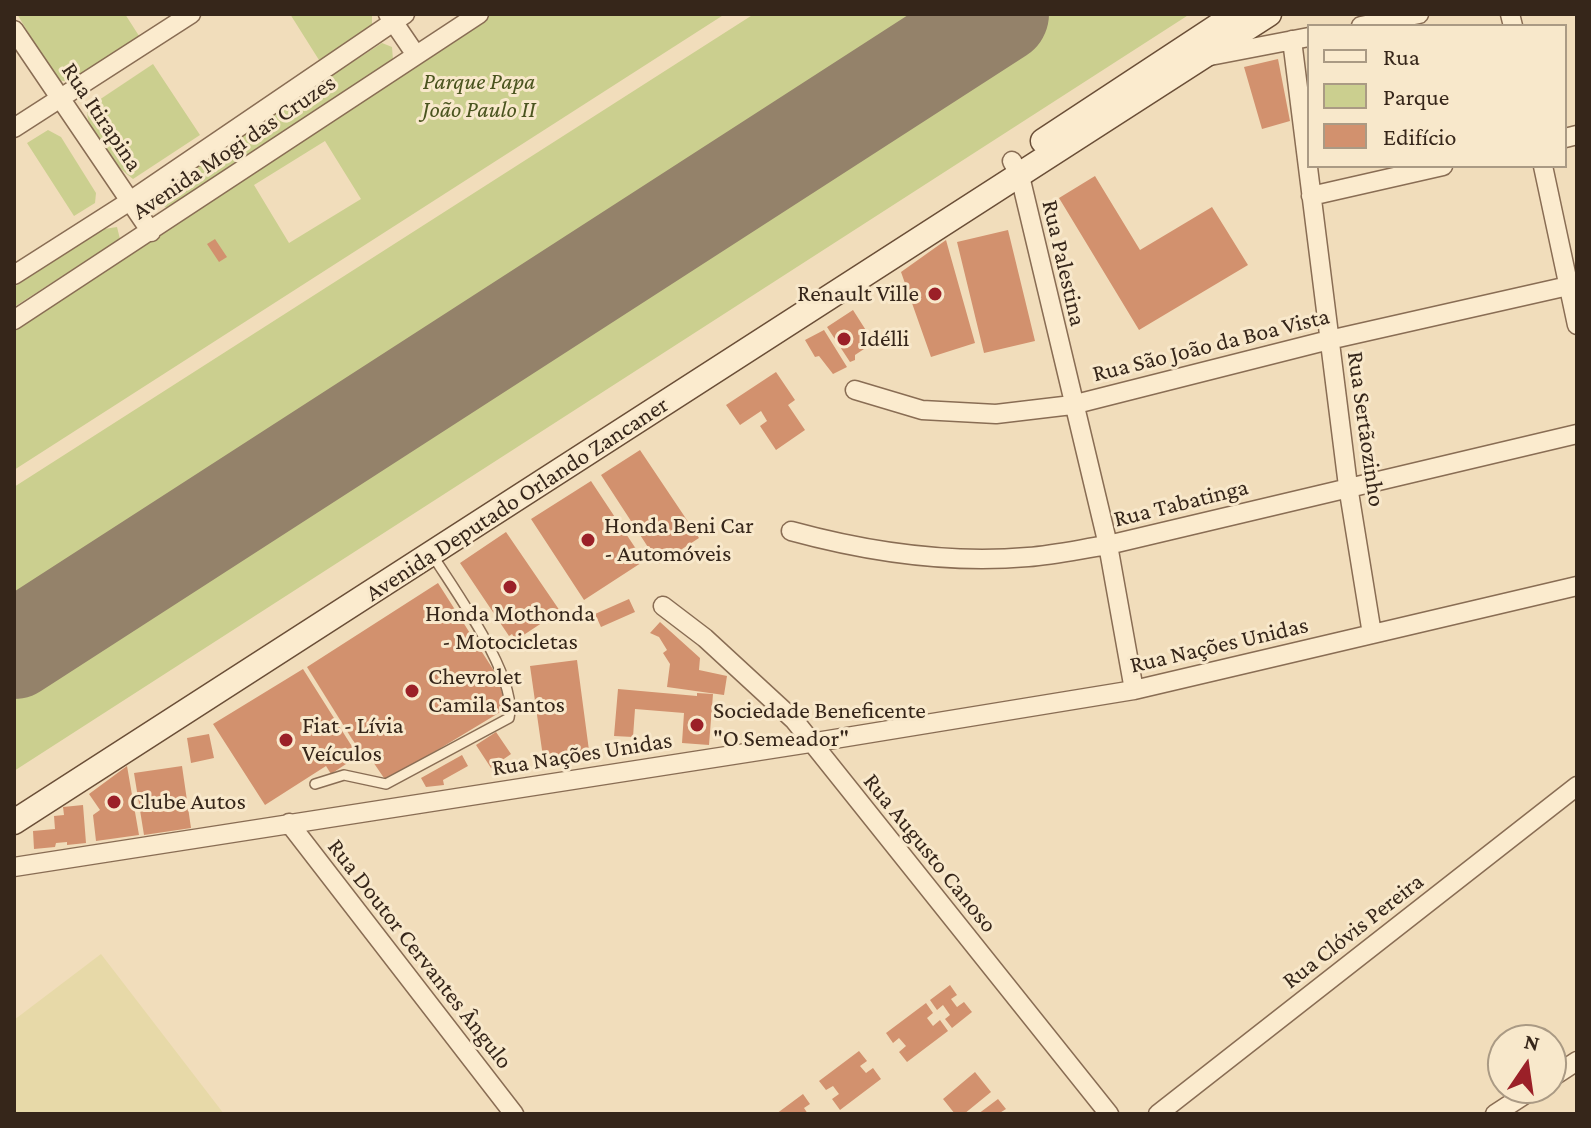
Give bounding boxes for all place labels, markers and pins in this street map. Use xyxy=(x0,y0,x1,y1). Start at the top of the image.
place label: Renault Ville xyxy=(797,280,919,308)
marker: Renault Ville xyxy=(926,285,944,303)
place label: Idélli xyxy=(860,325,909,353)
marker: Idélli xyxy=(835,330,853,348)
place label: Honda Beni Car - Automóveis xyxy=(604,512,754,568)
marker: Honda Beni Car - Automóveis xyxy=(579,531,597,549)
marker: Honda Mothonda - Motocicletas xyxy=(501,578,519,596)
place label: Honda Mothonda - Motocicletas xyxy=(425,600,595,656)
place label: Chevrolet Camila Santos xyxy=(428,663,565,719)
marker: Chevrolet Camila Santos xyxy=(403,682,421,700)
place label: Sociedade Beneficente "O Semeador" xyxy=(713,697,926,753)
place label: Fiat - Lívia Veículos xyxy=(302,712,404,768)
marker: Sociedade Beneficente "O Semeador" xyxy=(688,716,706,734)
marker: Fiat - Lívia Veículos xyxy=(277,731,295,749)
place label: Clube Autos xyxy=(130,788,246,816)
marker: Clube Autos xyxy=(105,793,123,811)

